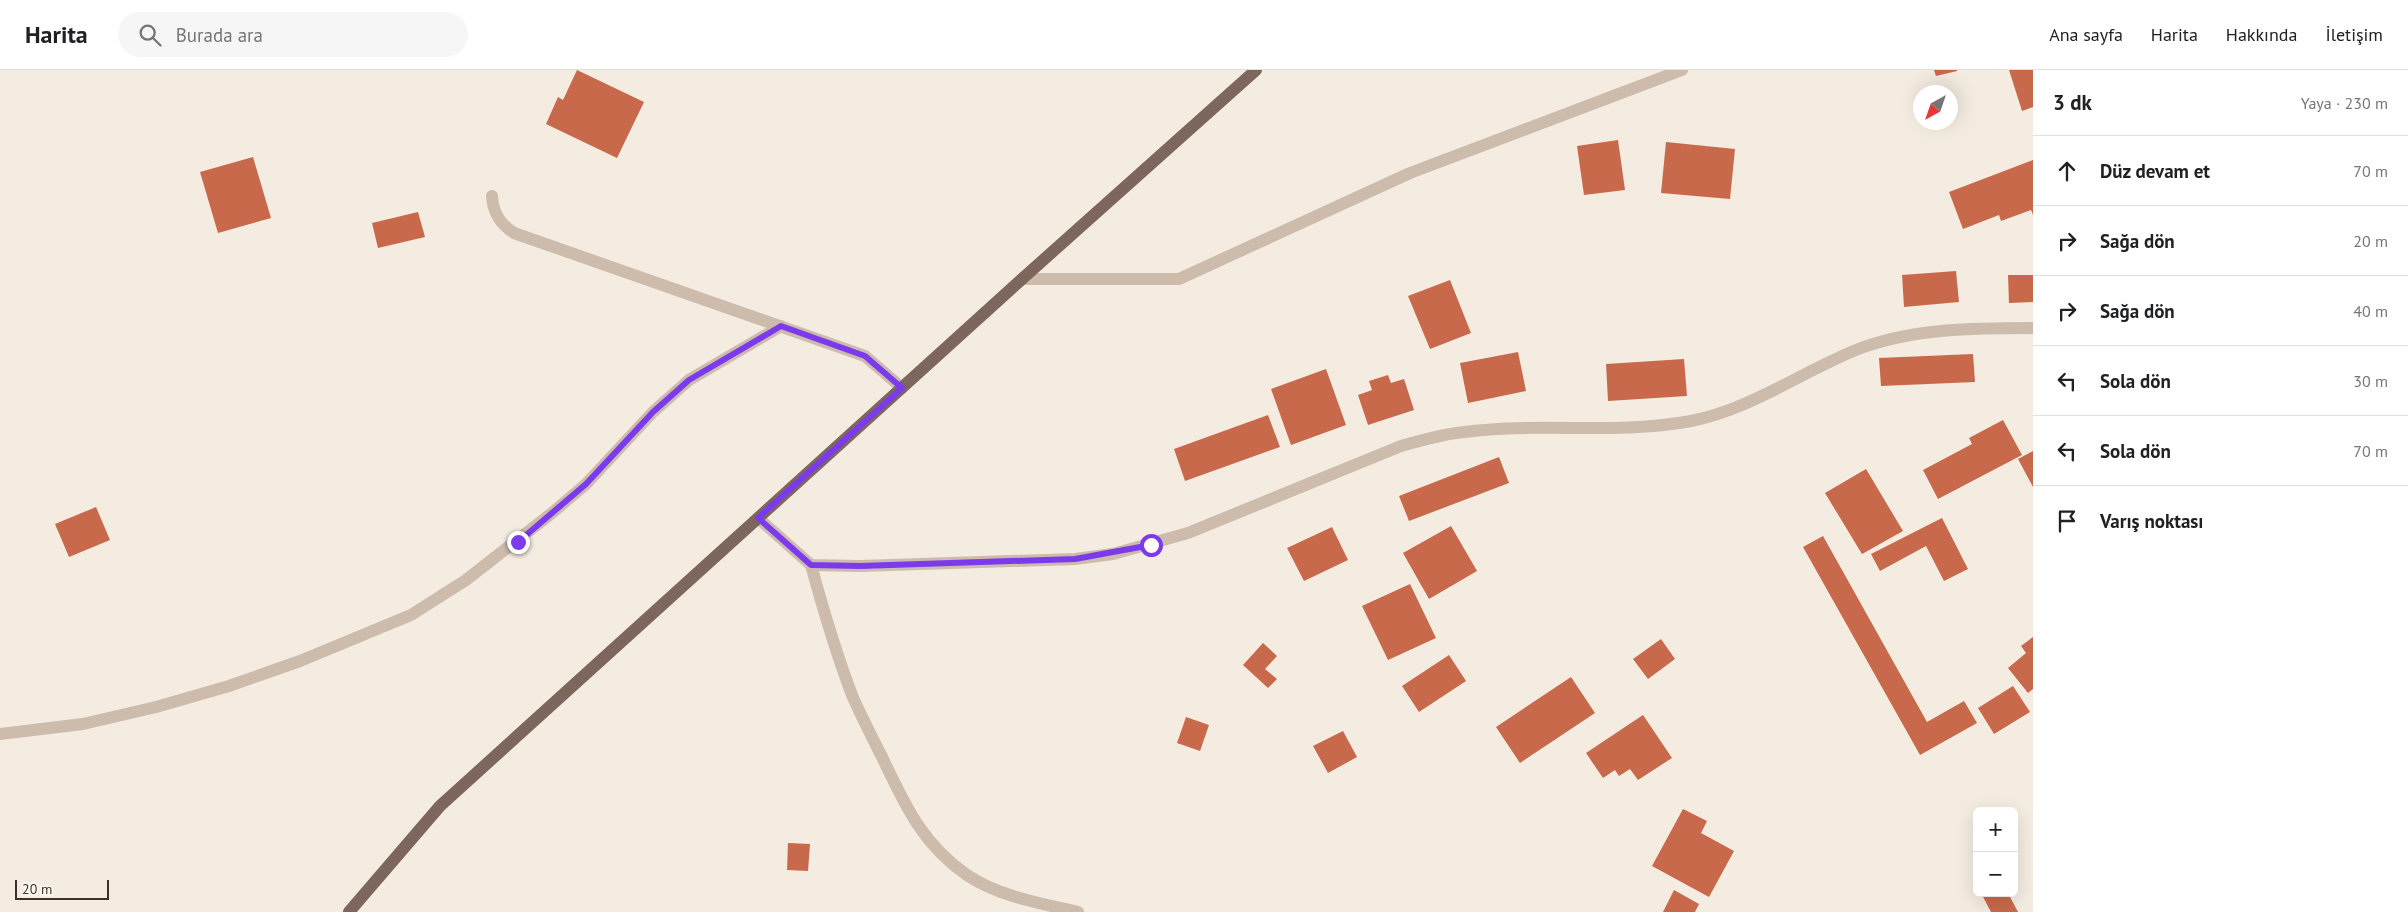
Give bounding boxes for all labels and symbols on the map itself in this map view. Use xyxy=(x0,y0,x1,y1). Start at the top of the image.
north arrow xyxy=(1913,85,1958,130)
route end xyxy=(507,531,530,554)
route start xyxy=(1140,534,1163,557)
scale bar xyxy=(15,877,109,900)

